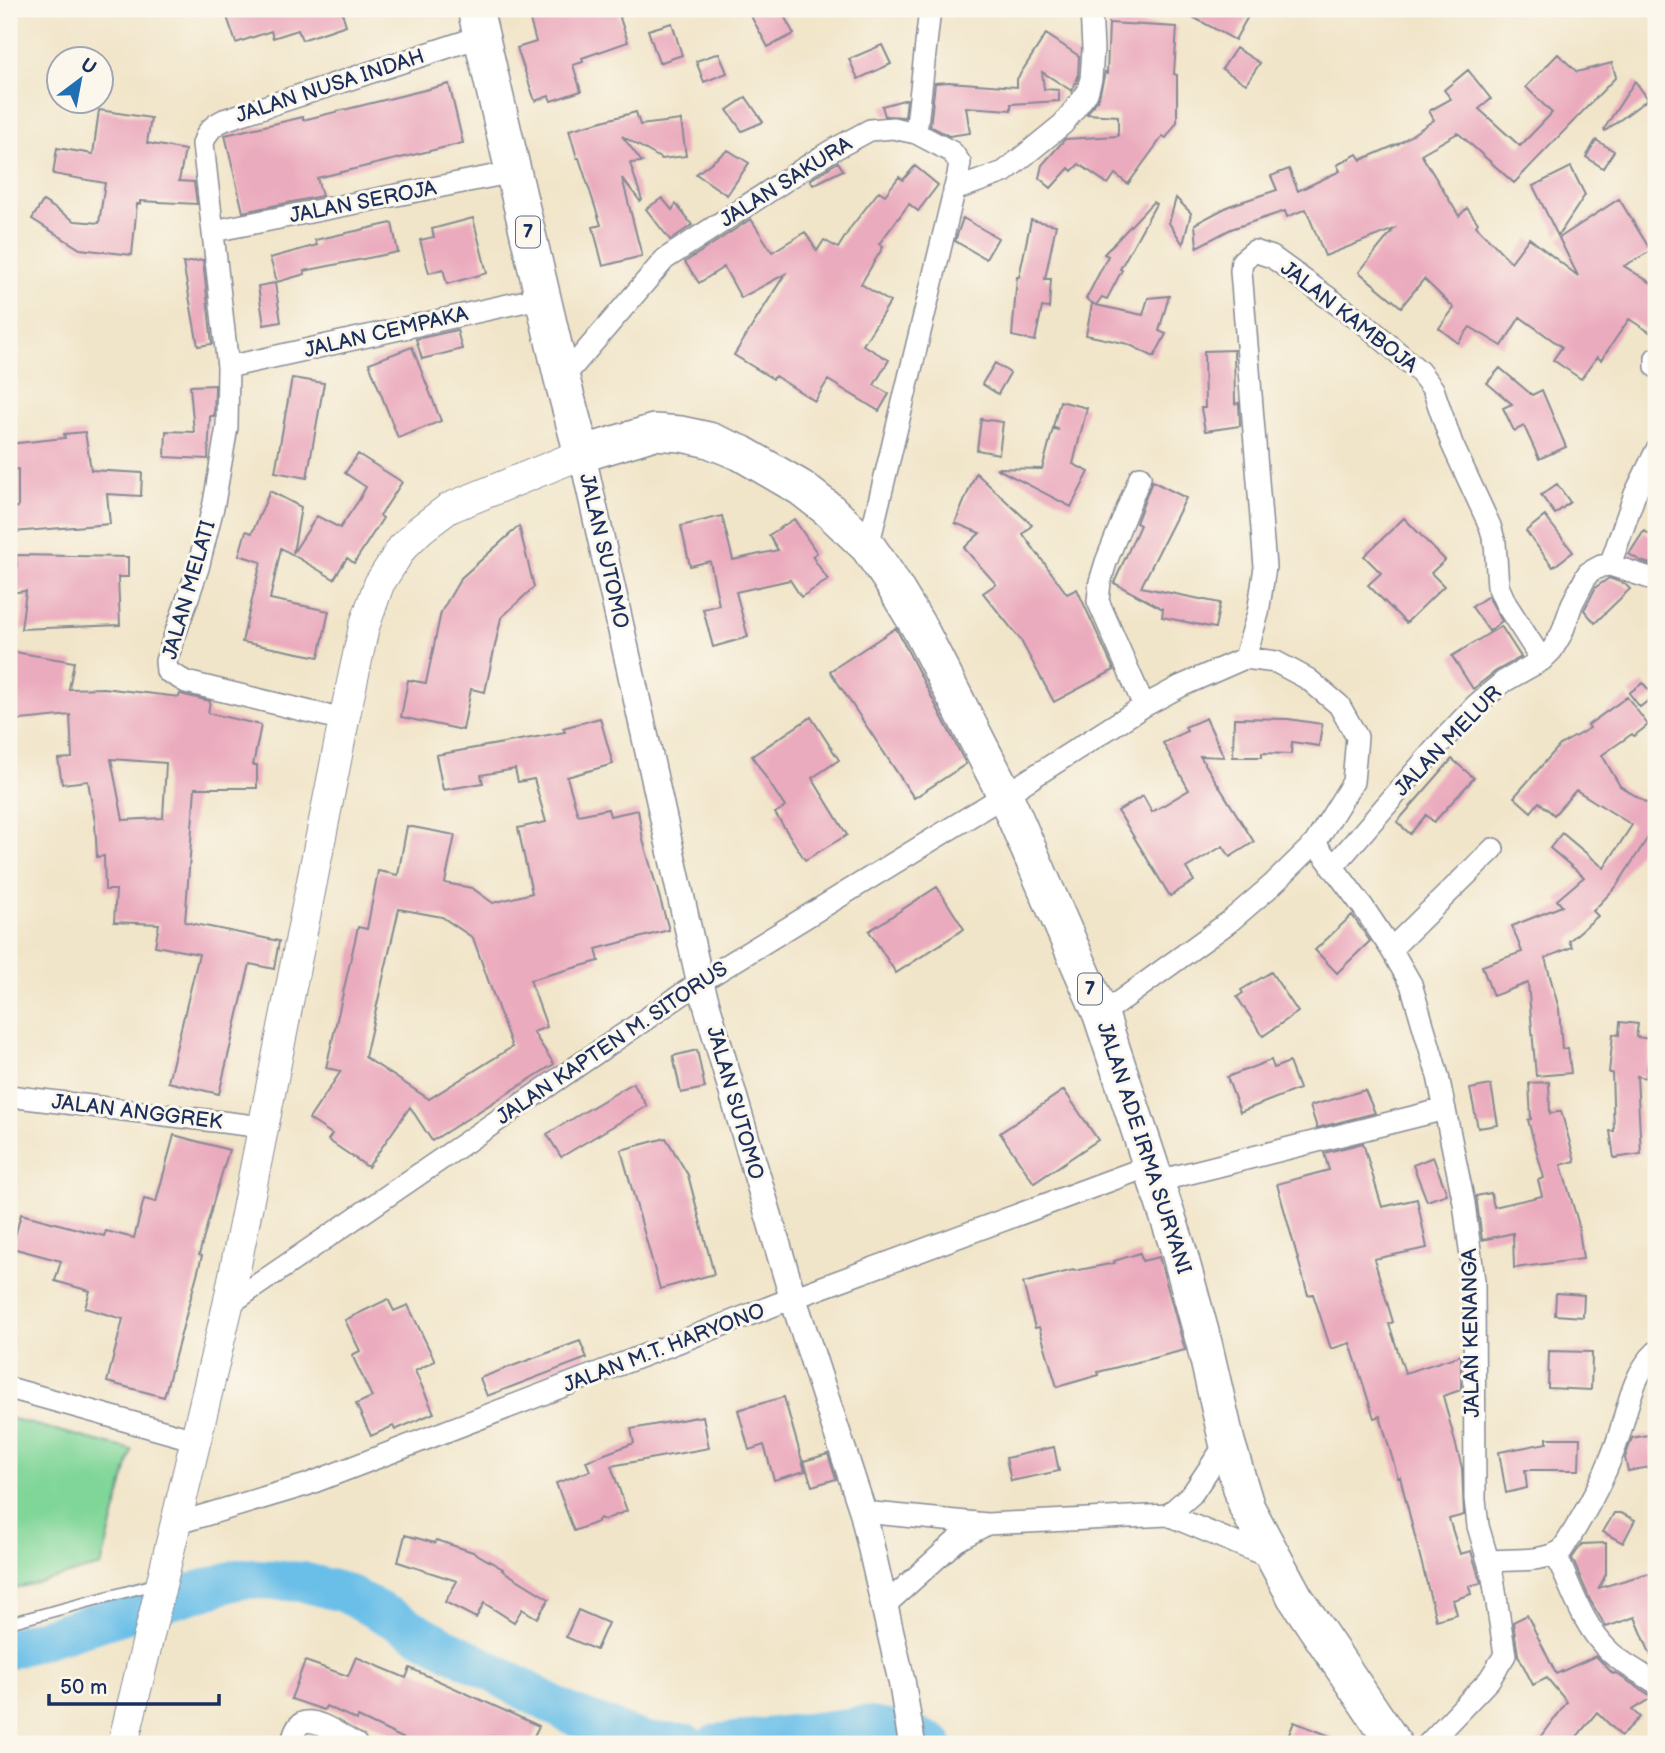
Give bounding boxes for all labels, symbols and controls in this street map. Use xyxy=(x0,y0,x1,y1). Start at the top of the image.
street label: JALAN NUSA INDAH xyxy=(233,44,427,128)
north arrow xyxy=(46,46,116,116)
text: U xyxy=(76,54,100,80)
street label: JALAN SAKURA xyxy=(715,131,857,233)
street label: JALAN SEROJA xyxy=(287,175,439,229)
road number: 7 xyxy=(516,216,540,248)
street label: JALAN KAMBOJA xyxy=(1276,256,1423,378)
street label: JALAN CEMPAKA xyxy=(302,301,470,363)
street label: JALAN SUTOMO xyxy=(574,471,634,631)
street label: JALAN MELATI xyxy=(157,518,221,662)
street label: JALAN MELUR xyxy=(1389,681,1507,801)
street label: JALAN KAPTEN M. SITORUS xyxy=(492,956,732,1130)
road number: 7 xyxy=(1078,973,1102,1004)
street label: JALAN ADE IRMA SURYANI xyxy=(1091,1019,1197,1277)
street label: JALAN SUTOMO xyxy=(701,1023,769,1183)
street label: JALAN ANGGREK xyxy=(50,1089,224,1135)
street label: JALAN KENANGA xyxy=(1457,1248,1485,1418)
street label: JALAN M.T. HARYONO xyxy=(560,1298,768,1398)
scale bar xyxy=(49,1662,219,1706)
text: 50 m xyxy=(60,1675,107,1700)

